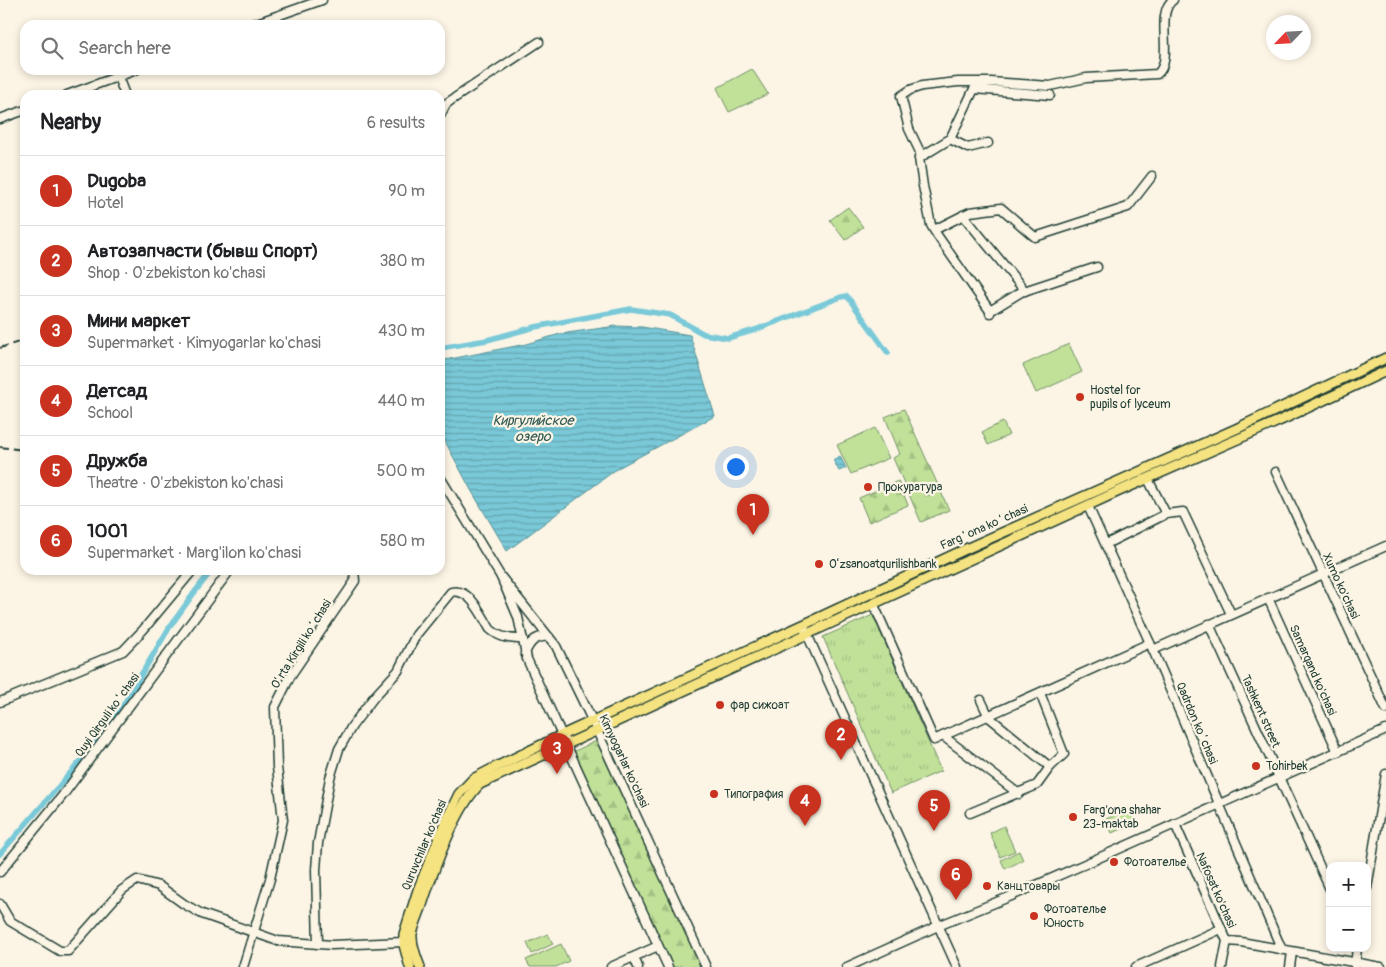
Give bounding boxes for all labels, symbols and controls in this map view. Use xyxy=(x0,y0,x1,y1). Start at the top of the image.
north arrow xyxy=(1266,15,1311,60)
search box xyxy=(20,20,445,75)
icon: search xyxy=(38,34,66,62)
text: Search here xyxy=(78,36,171,60)
text: Nearby xyxy=(40,109,101,136)
text: 6 results xyxy=(367,113,425,133)
text: Dugoba xyxy=(87,169,146,193)
text: 1 xyxy=(53,181,59,201)
text: 90 m xyxy=(388,181,425,201)
text: Hotel xyxy=(87,193,124,213)
text: Автозапчасти (бывш Спорт) xyxy=(87,239,319,263)
text: 2 xyxy=(52,251,60,271)
text: 380 m xyxy=(379,251,425,271)
text: Shop · O'zbekiston ko'chasi xyxy=(87,263,265,283)
text: Мини маркет xyxy=(87,309,190,333)
text: 3 xyxy=(52,321,60,341)
text: 430 m xyxy=(378,321,425,341)
text: Supermarket · Kimyogarlar ko'chasi xyxy=(87,333,321,353)
text: Детсад xyxy=(87,379,147,403)
place label: Hostel for pupils of lyceum xyxy=(1090,383,1171,412)
text: 4 xyxy=(51,391,61,411)
text: 440 m xyxy=(378,391,425,411)
marker: Hostel for pupils of lyceum xyxy=(1074,391,1086,403)
text: School xyxy=(87,403,133,423)
water label: Киргулийское озеро xyxy=(493,412,575,445)
text: Дружба xyxy=(87,449,147,473)
your location xyxy=(723,454,749,480)
text: 5 xyxy=(52,461,60,481)
text: 500 m xyxy=(377,461,425,481)
text: Theatre · O'zbekiston ko'chasi xyxy=(87,473,283,493)
place label: Прокуратура xyxy=(878,480,943,495)
marker: Прокуратура xyxy=(862,481,874,493)
pin: 1 xyxy=(737,494,769,535)
street label: Fargʻona koʻchasi xyxy=(938,501,1030,553)
text: 1001 xyxy=(87,519,128,543)
text: 6 xyxy=(51,531,61,551)
text: 580 m xyxy=(380,531,425,551)
text: Supermarket · Marg'ilon ko'chasi xyxy=(87,543,301,563)
street label: Xumo ko'chasi xyxy=(1319,551,1362,621)
place label: Oʻzsanoatqurilishbank xyxy=(829,557,937,572)
marker: Oʻzsanoatqurilishbank xyxy=(813,558,825,570)
street label: Oʻrta Kirgili koʻchasi xyxy=(268,597,335,692)
street label: Samarqand ko'chasi xyxy=(1286,622,1339,718)
street label: Quyi Qirguli koʻchasi xyxy=(72,670,143,760)
street label: Tashkent street xyxy=(1238,672,1283,750)
street label: Qadrdon koʻchasi xyxy=(1173,680,1221,766)
place label: фар сижоат xyxy=(730,698,789,713)
marker: фар сижоат xyxy=(714,699,726,711)
street label: Kimyogarlar ko'chasi xyxy=(595,712,652,810)
pin: 2 xyxy=(825,719,857,760)
pin: 3 xyxy=(541,733,573,774)
place label: Tohirbek xyxy=(1266,759,1308,774)
marker: Tohirbek xyxy=(1250,760,1262,772)
pin: 4 xyxy=(789,785,821,826)
place label: Типография xyxy=(724,787,784,802)
marker: Типография xyxy=(708,788,720,800)
pin: 5 xyxy=(918,790,950,831)
street label: Quruvchilar ko'chasi xyxy=(399,798,450,893)
place label: Farg'ona shahar 23-maktab xyxy=(1083,803,1162,832)
marker: Farg'ona shahar 23-maktab xyxy=(1067,811,1079,823)
street label: Nafosat ko'chasi xyxy=(1192,850,1239,930)
place label: Фотоателье xyxy=(1124,855,1186,870)
marker: Фотоателье xyxy=(1108,856,1120,868)
pin: 6 xyxy=(940,859,972,900)
map controls xyxy=(1326,862,1371,952)
button: + xyxy=(1326,862,1371,907)
place label: Канцтовары xyxy=(997,879,1061,894)
marker: Канцтовары xyxy=(981,880,993,892)
place label: Фотоателье Юность xyxy=(1044,902,1106,931)
button: − xyxy=(1326,907,1371,952)
marker: Фотоателье Юность xyxy=(1028,910,1040,922)

